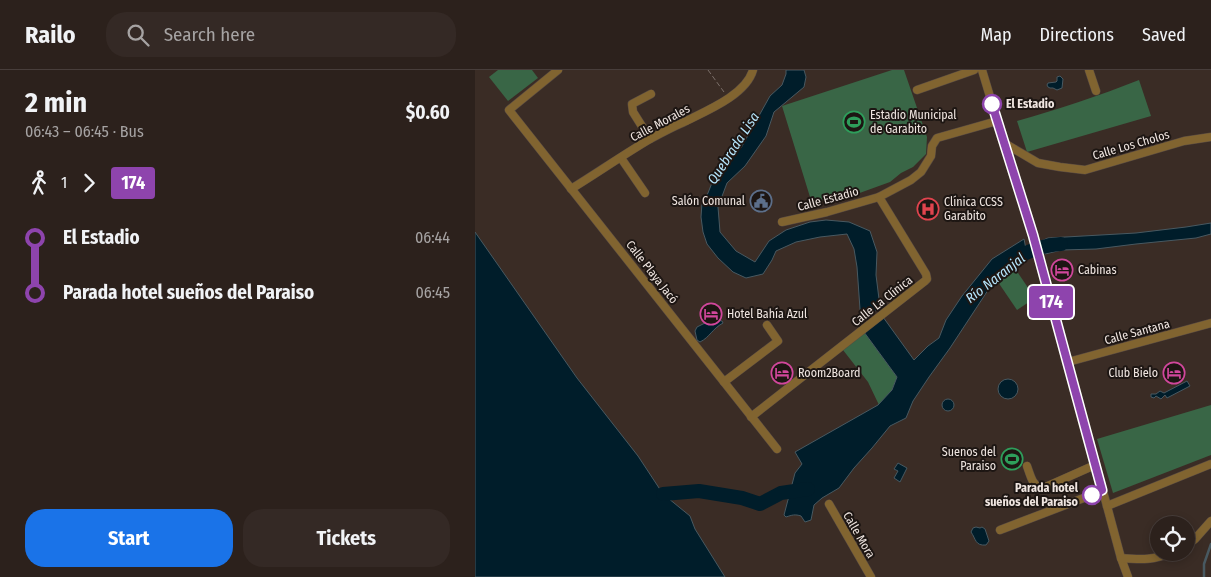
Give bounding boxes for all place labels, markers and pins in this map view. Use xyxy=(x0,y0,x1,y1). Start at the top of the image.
marker: El Estadio xyxy=(982,94,1002,114)
place label: El Estadio xyxy=(1006,97,1055,111)
place label: Estadio Municipal de Garabito xyxy=(870,108,957,136)
sports icon: Estadio Municipal de Garabito xyxy=(842,110,866,134)
public building icon: Salón Comunal xyxy=(749,189,773,213)
place label: Salón Comunal xyxy=(672,194,745,208)
place label: Clínica CCSS Garabito xyxy=(944,195,1003,223)
hospital icon: Clínica CCSS Garabito xyxy=(916,197,940,221)
hotel icon: Cabinas xyxy=(1050,258,1074,282)
place label: Cabinas xyxy=(1078,263,1117,277)
hotel icon: Hotel Bahía Azul xyxy=(699,302,723,326)
place label: Hotel Bahía Azul xyxy=(727,307,807,321)
hotel icon: Room2Board xyxy=(770,361,794,385)
hotel icon: Club Bielo xyxy=(1162,361,1186,385)
place label: Room2Board xyxy=(798,366,860,380)
place label: Club Bielo xyxy=(1108,366,1158,380)
place label: Suenos del Paraiso xyxy=(942,445,996,473)
sports icon: Suenos del Paraiso xyxy=(1000,447,1024,471)
place label: Parada hotel sueños del Paraiso xyxy=(985,481,1079,509)
marker: Parada hotel sueños del Paraiso xyxy=(1082,485,1102,505)

